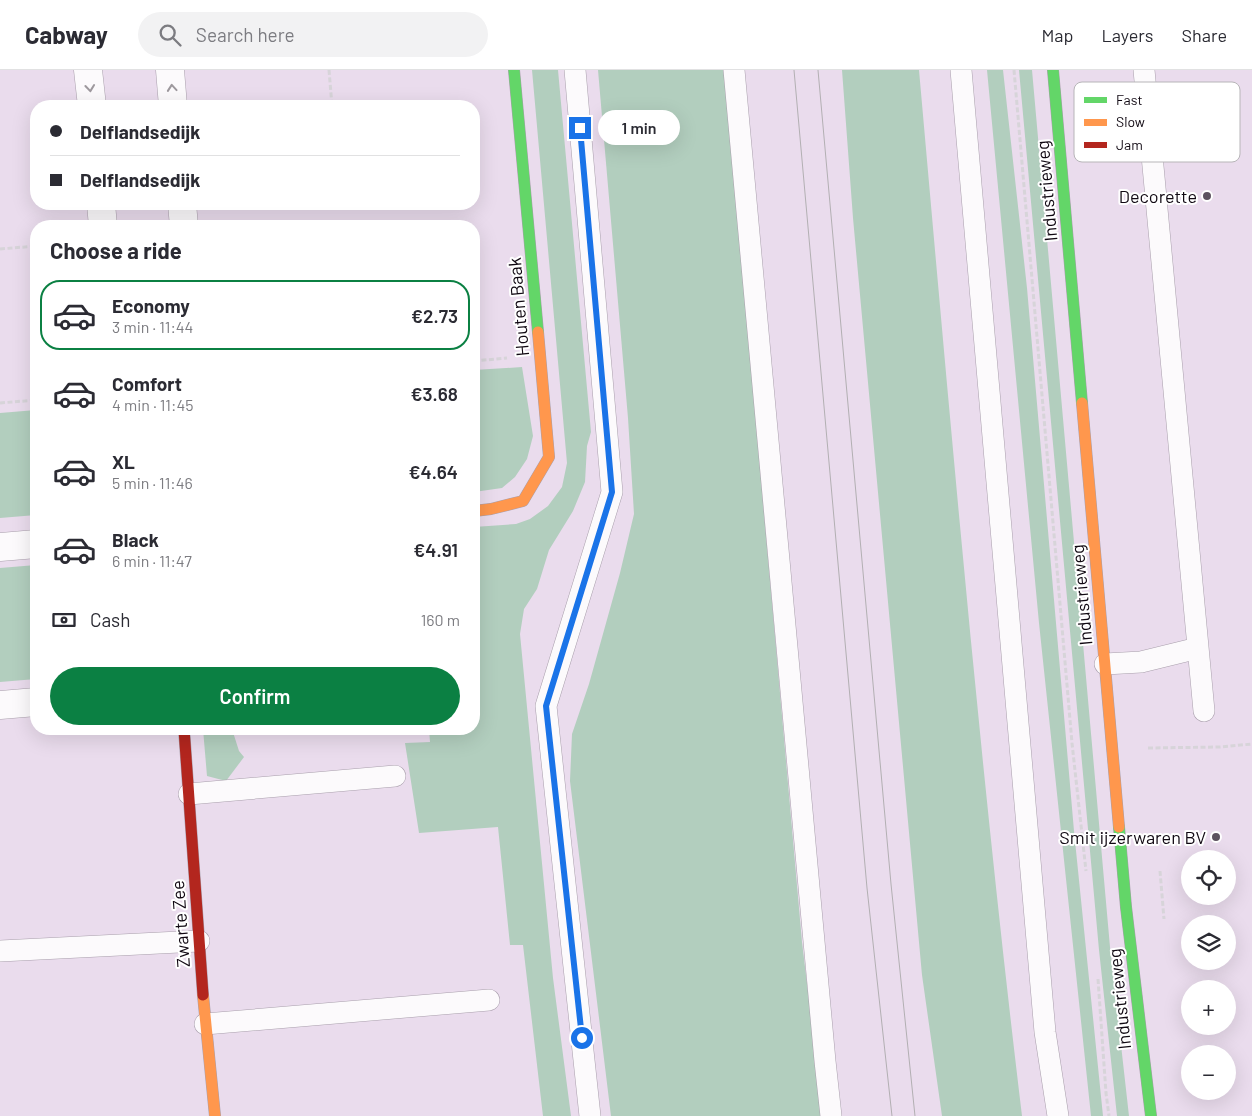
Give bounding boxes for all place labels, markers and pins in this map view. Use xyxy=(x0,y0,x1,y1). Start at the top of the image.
place label: Decorette xyxy=(1119,185,1197,207)
marker: Decorette xyxy=(1201,190,1213,202)
place label: Smit ijzerwaren BV xyxy=(1059,826,1206,848)
marker: Smit ijzerwaren BV xyxy=(1210,831,1222,843)

